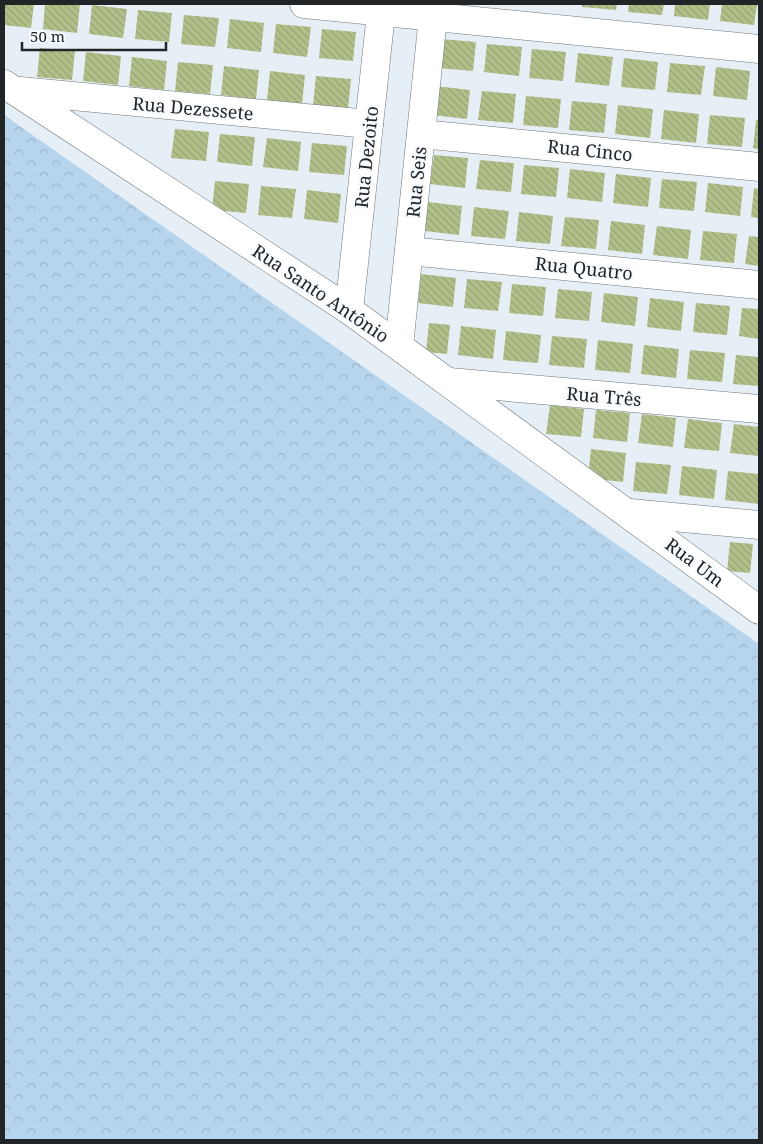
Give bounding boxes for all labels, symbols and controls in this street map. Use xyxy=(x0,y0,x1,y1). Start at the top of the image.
scale bar xyxy=(22,20,166,52)
text: 50 m xyxy=(30,26,65,46)
street label: Rua Dezessete xyxy=(131,91,255,125)
street label: Rua Dezoito xyxy=(349,105,383,209)
street label: Rua Cinco xyxy=(546,134,634,166)
street label: Rua Seis xyxy=(400,145,432,219)
street label: Rua Santo Antônio xyxy=(248,238,394,348)
street label: Rua Quatro xyxy=(534,251,634,285)
street label: Rua Três xyxy=(565,381,643,411)
street label: Rua Um xyxy=(661,532,729,592)

